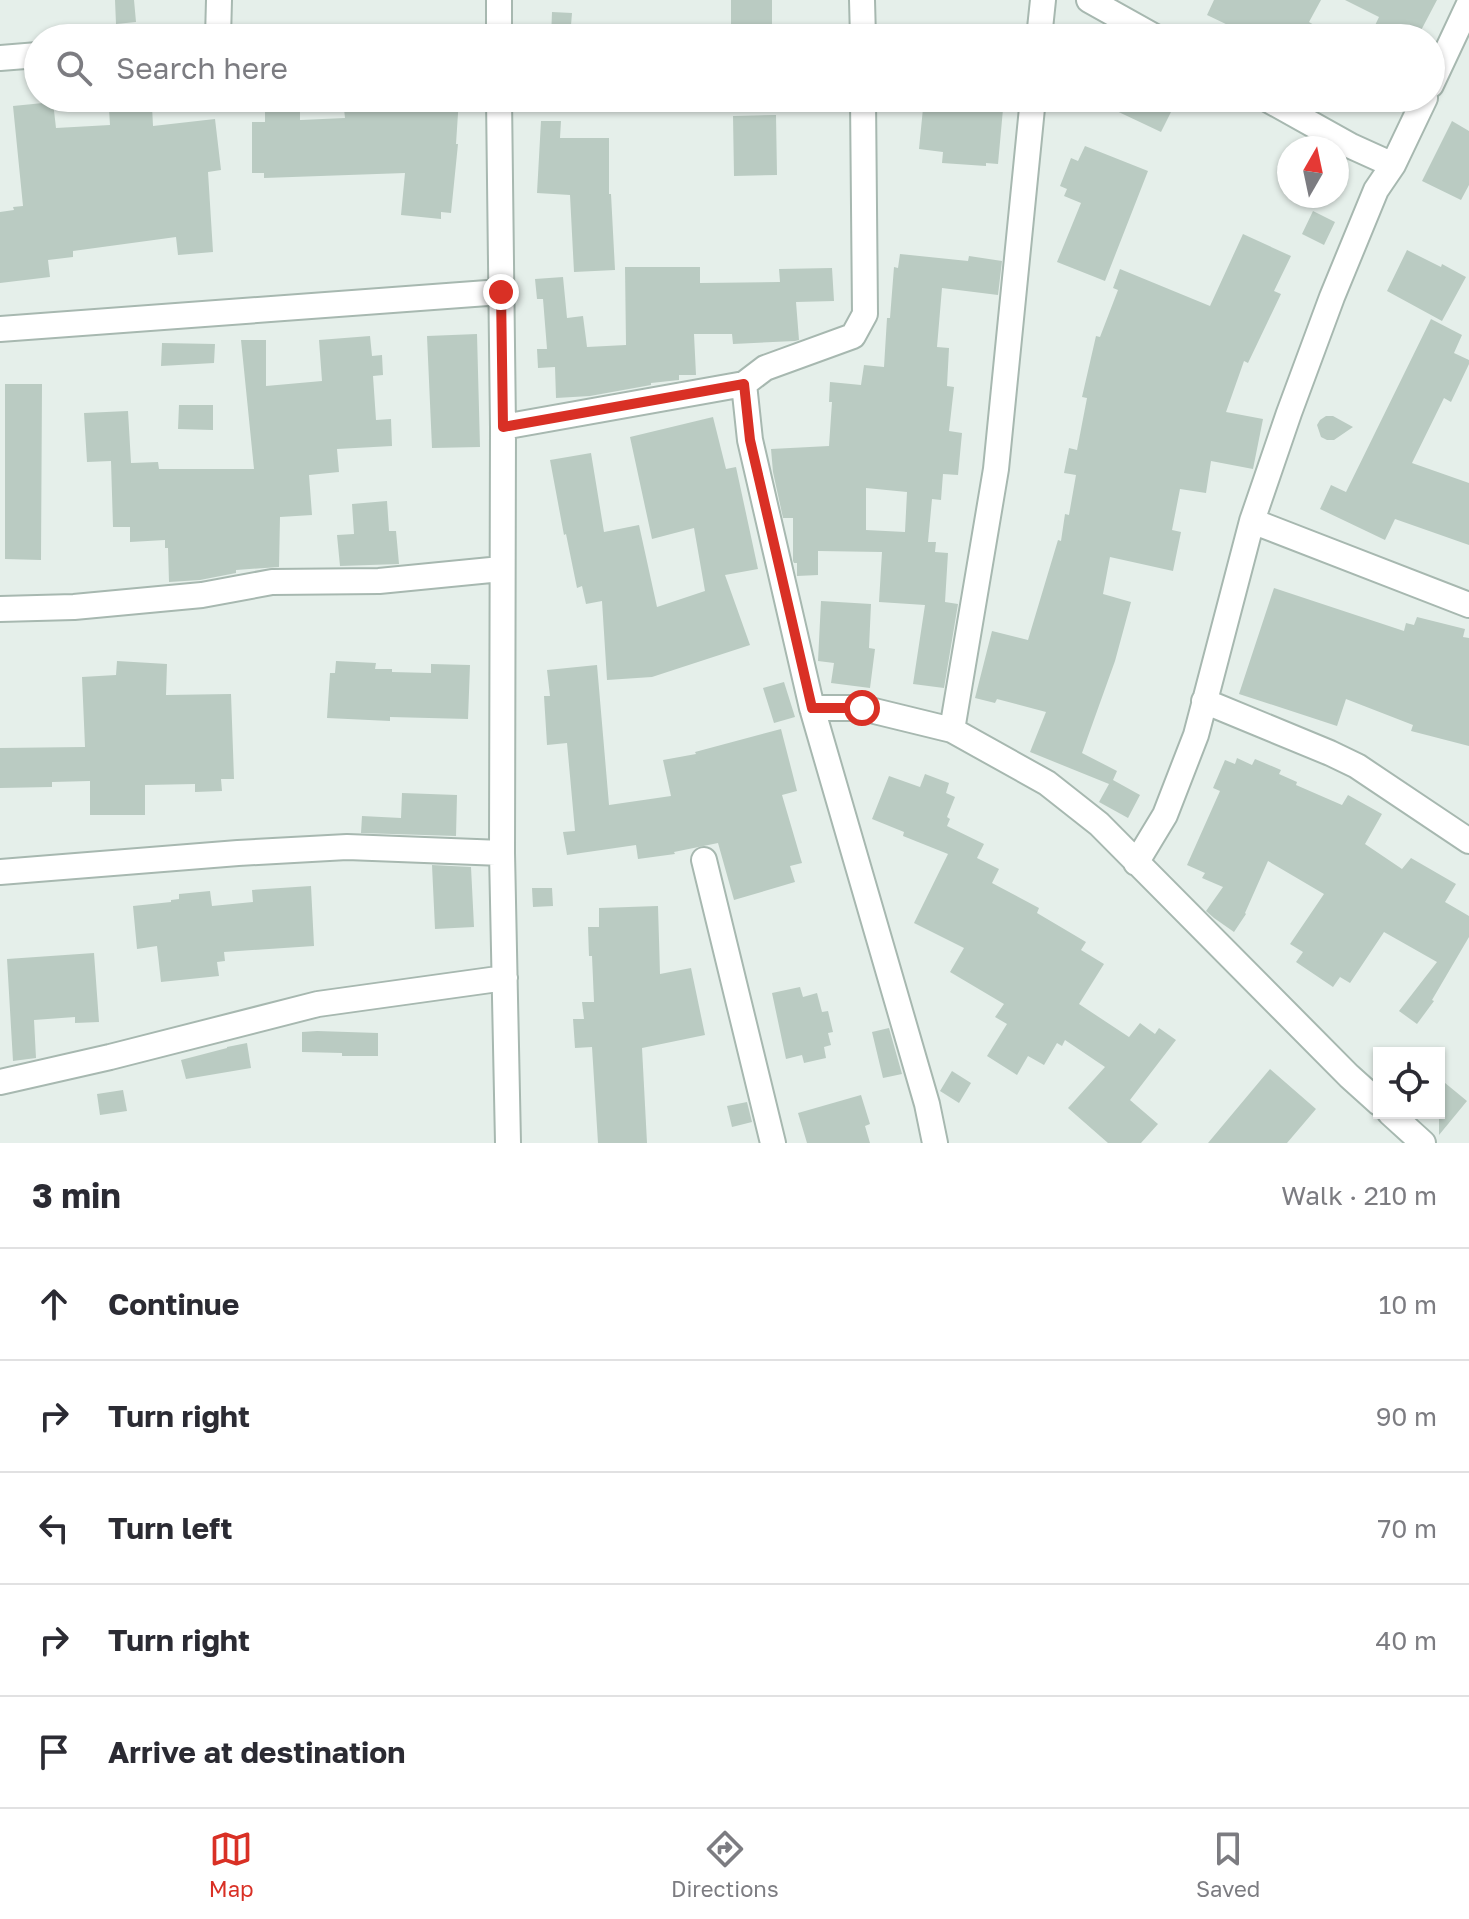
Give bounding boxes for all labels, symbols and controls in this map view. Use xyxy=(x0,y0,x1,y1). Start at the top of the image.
search box xyxy=(24,24,1445,112)
icon: search xyxy=(52,46,96,90)
text: Search here xyxy=(116,50,288,86)
north arrow xyxy=(1277,136,1349,208)
route end xyxy=(483,274,519,310)
route start xyxy=(844,690,880,726)
map controls xyxy=(1373,1047,1445,1119)
button: locate xyxy=(1373,1047,1445,1119)
text: 3 min xyxy=(32,1175,121,1215)
text: Walk · 210 m xyxy=(1281,1180,1437,1211)
icon: ahead xyxy=(32,1282,76,1326)
text: Continue xyxy=(108,1286,239,1322)
text: 10 m xyxy=(1379,1289,1437,1320)
icon: right xyxy=(32,1394,76,1438)
text: Turn right xyxy=(108,1398,250,1434)
text: 90 m xyxy=(1376,1401,1437,1432)
icon: left xyxy=(32,1506,76,1550)
text: Turn left xyxy=(108,1510,233,1546)
text: 70 m xyxy=(1378,1513,1437,1544)
icon: right xyxy=(32,1618,76,1662)
text: Turn right xyxy=(108,1622,250,1658)
text: 40 m xyxy=(1376,1625,1437,1656)
icon: arrive xyxy=(32,1730,76,1774)
text: Arrive at destination xyxy=(108,1734,405,1770)
tab: Map xyxy=(209,1827,254,1902)
tab: Directions xyxy=(671,1827,779,1902)
tab: Saved xyxy=(1196,1827,1260,1902)

